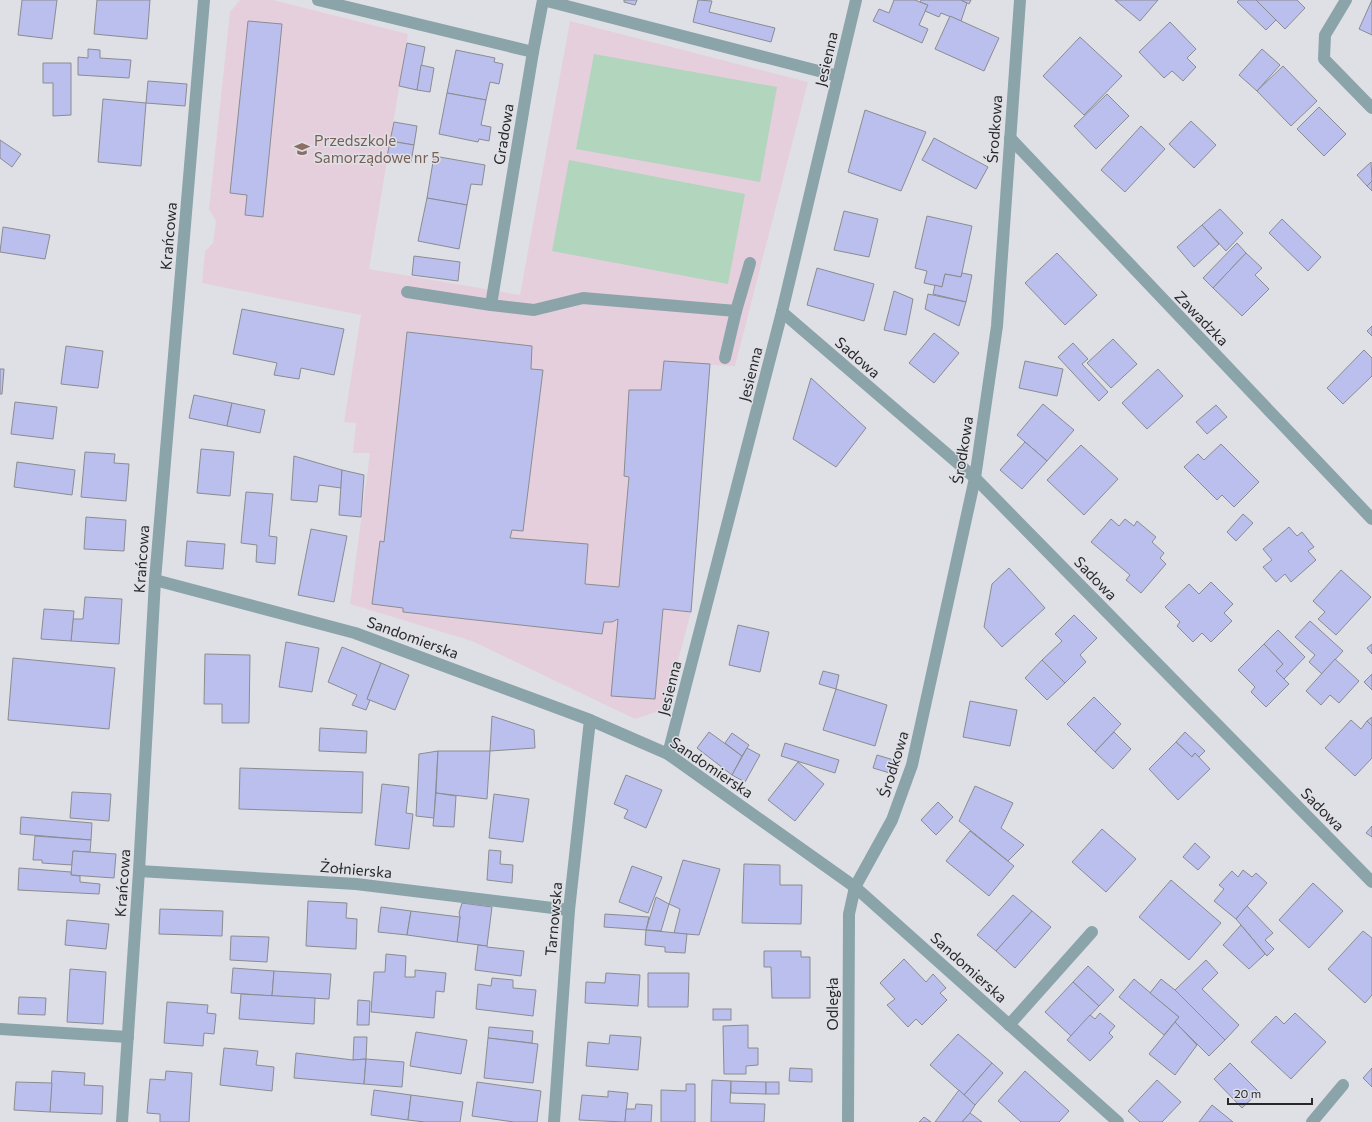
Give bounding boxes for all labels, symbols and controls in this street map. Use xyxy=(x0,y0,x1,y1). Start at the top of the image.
street label: Jesienna xyxy=(811,30,841,88)
street label: Środkowa xyxy=(982,94,1005,164)
street label: Gradowa xyxy=(489,102,517,166)
place label: Przedszkole Samorządowe nr 5 xyxy=(314,131,440,166)
school or university icon: Przedszkole Samorządowe nr 5 xyxy=(293,140,311,158)
street label: Krańcowa xyxy=(156,201,180,271)
street label: Zawadzka xyxy=(1171,287,1233,349)
street label: Sadowa xyxy=(832,333,884,381)
street label: Jesienna xyxy=(735,345,765,403)
street label: Środkowa xyxy=(947,415,976,485)
street label: Krańcowa xyxy=(130,524,152,594)
street label: Sadowa xyxy=(1071,552,1121,604)
street label: Sandomierska xyxy=(365,612,461,662)
street label: Jesienna xyxy=(654,659,684,717)
street label: Środkowa xyxy=(873,728,912,799)
street label: Sandomierska xyxy=(667,733,757,801)
street label: Sadowa xyxy=(1298,784,1348,834)
street label: Krańcowa xyxy=(111,848,133,918)
street label: Żołnierska xyxy=(319,857,393,881)
street label: Tarnowska xyxy=(541,881,565,957)
street label: Sandomierska xyxy=(927,928,1011,1006)
street label: Odległa xyxy=(823,977,841,1031)
scale bar xyxy=(1228,1080,1312,1106)
text: 20 m xyxy=(1234,1086,1261,1100)

